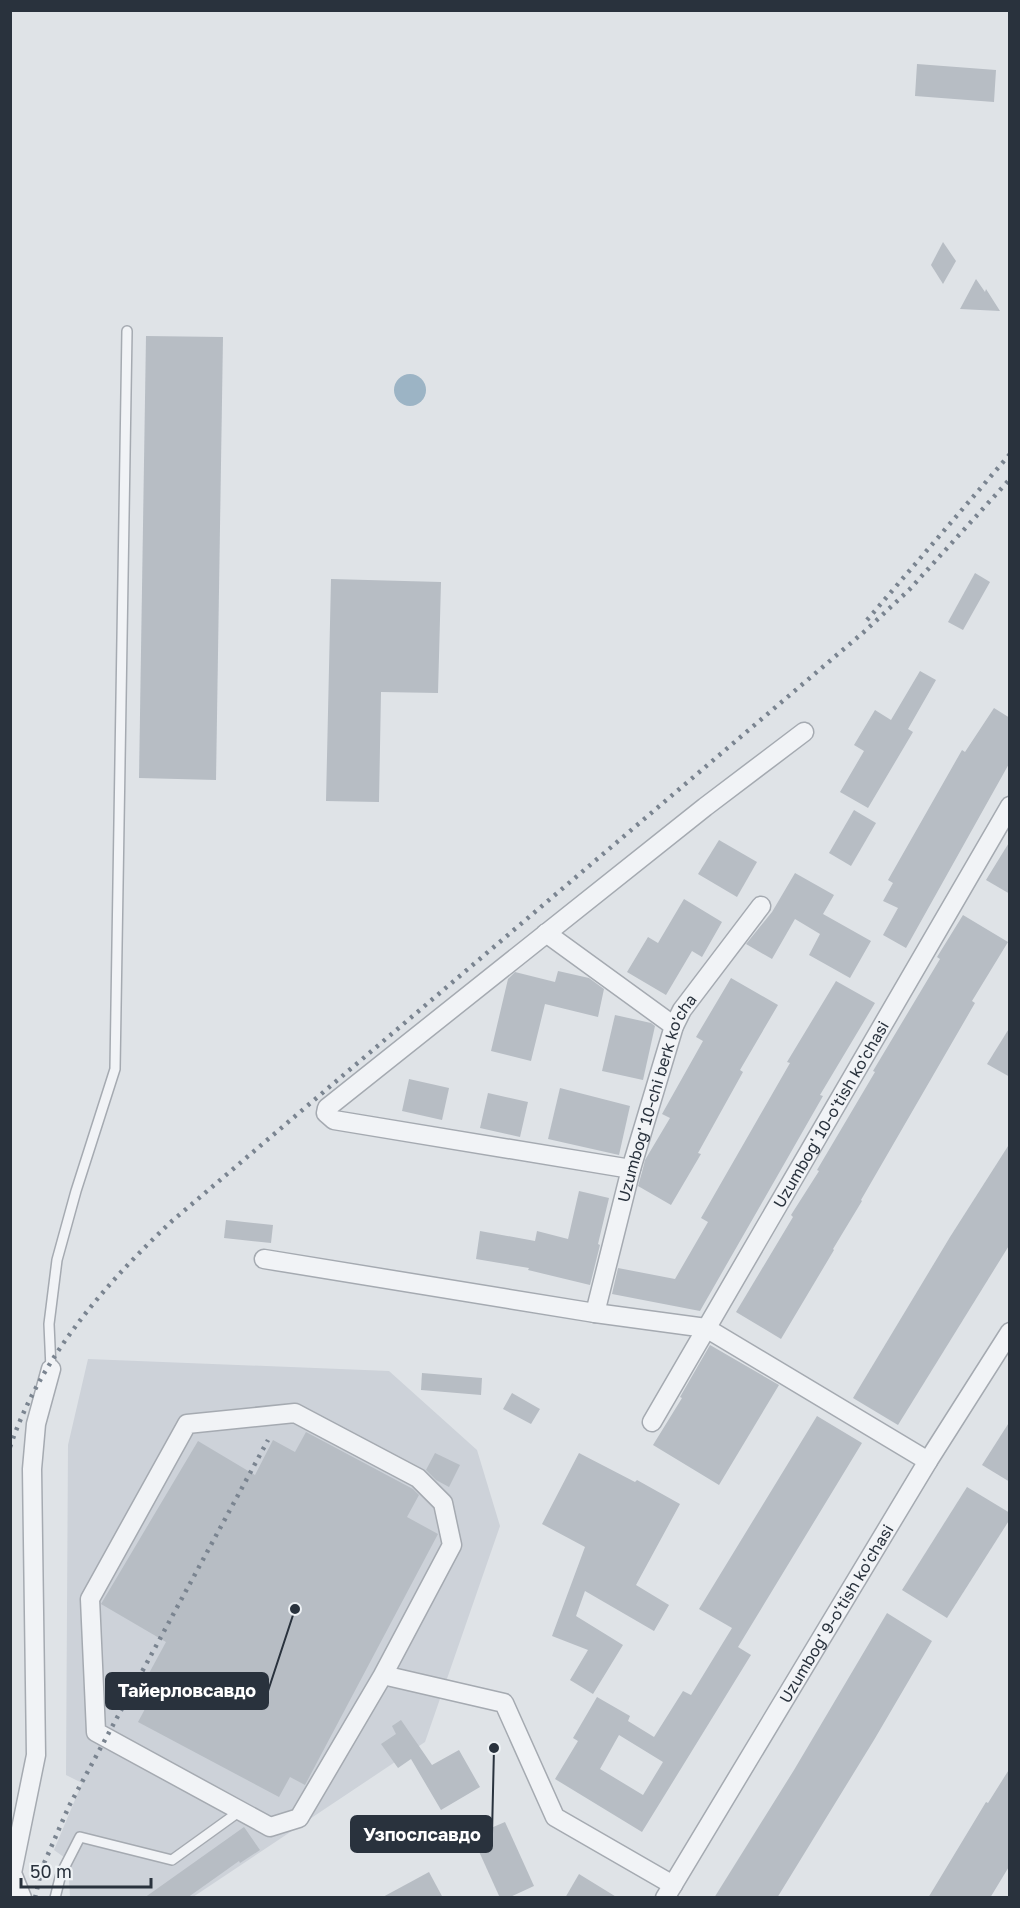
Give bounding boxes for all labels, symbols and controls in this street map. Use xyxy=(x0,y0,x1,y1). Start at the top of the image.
street label: Uzumbog' 10-chi berk ko'cha xyxy=(613,990,701,1204)
street label: Uzumbog' 10-o'tish ko'chasi xyxy=(769,1017,893,1211)
street label: Uzumbog' 9-o'tish ko'chasi xyxy=(775,1521,898,1706)
callout: Тайерловсавдо xyxy=(106,1673,268,1709)
text: Тайерловсавдо xyxy=(118,1679,256,1701)
callout: Узпослсавдо xyxy=(351,1816,492,1852)
text: Узпослсавдо xyxy=(363,1823,481,1845)
scale bar xyxy=(21,1851,152,1889)
text: 50 m xyxy=(30,1860,72,1882)

